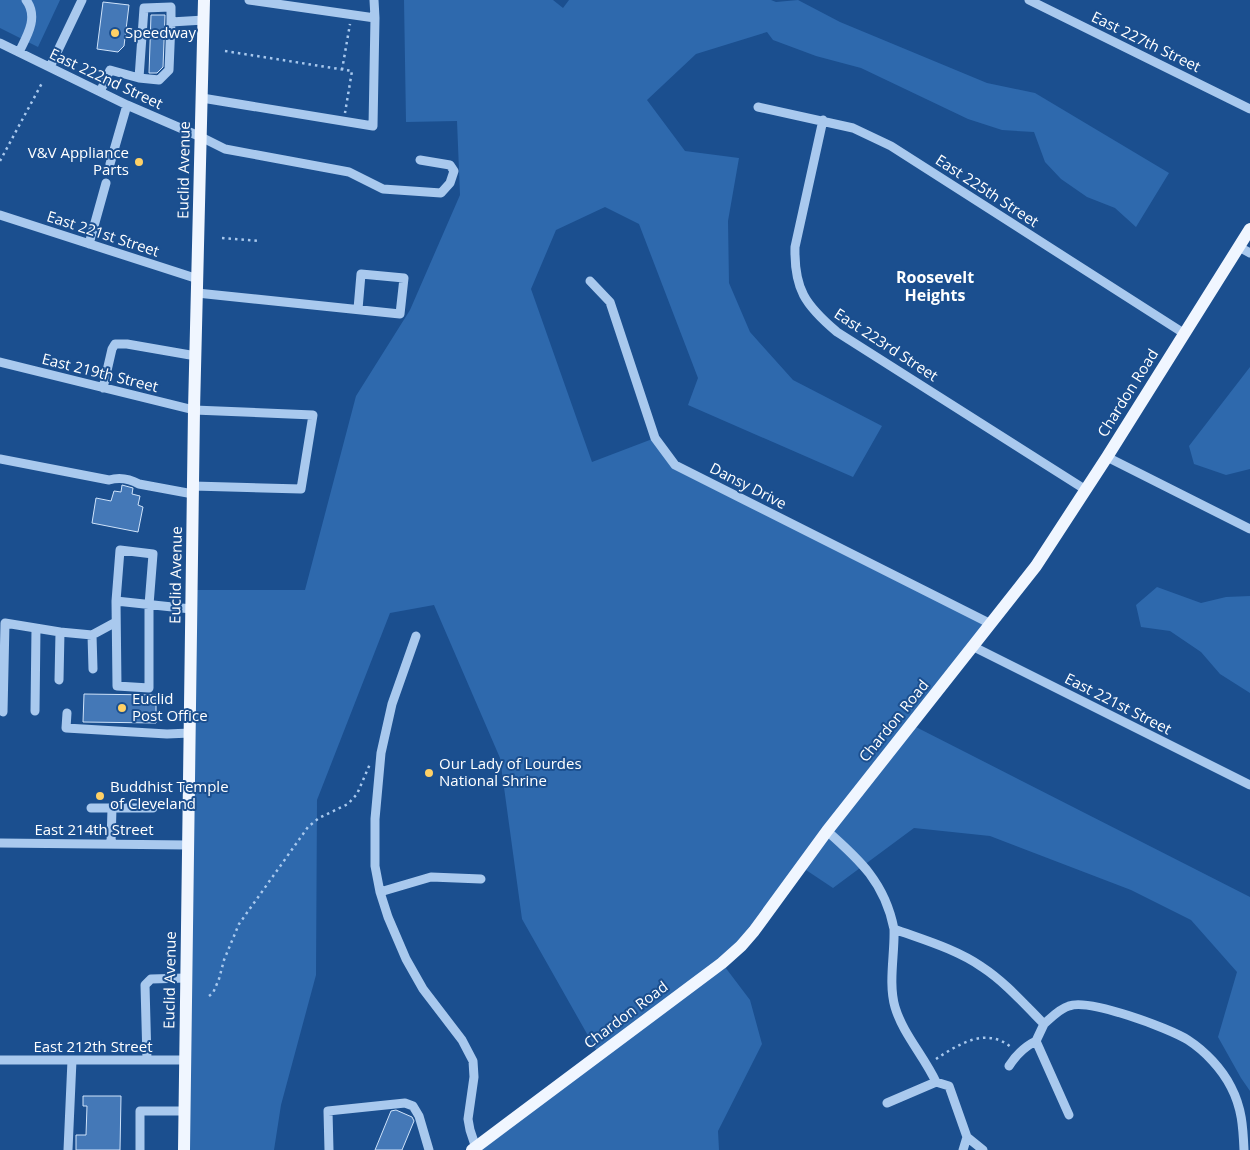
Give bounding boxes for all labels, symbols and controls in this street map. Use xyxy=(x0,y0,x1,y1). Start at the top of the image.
street label: East 227th Street xyxy=(1089,6,1204,76)
place label: Speedway xyxy=(125,22,196,42)
marker: Speedway xyxy=(109,27,121,39)
street label: East 222nd Street xyxy=(46,43,166,113)
street label: Euclid Avenue xyxy=(172,121,194,219)
place label: V&V Appliance Parts xyxy=(28,142,129,179)
street label: East 225th Street xyxy=(932,149,1043,231)
marker: V&V Appliance Parts xyxy=(133,156,145,168)
street label: East 221st Street xyxy=(45,205,162,261)
district label: Roosevelt Heights xyxy=(896,266,974,306)
street label: East 223rd Street xyxy=(831,303,942,385)
street label: Chardon Road xyxy=(1092,345,1162,440)
street label: East 219th Street xyxy=(40,348,160,396)
street label: Dansy Drive xyxy=(707,457,790,513)
street label: Euclid Avenue xyxy=(164,526,186,624)
street label: East 221st Street xyxy=(1062,668,1175,739)
street label: Chardon Road xyxy=(854,675,933,766)
place label: Euclid Post Office xyxy=(132,688,208,725)
marker: Euclid Post Office xyxy=(116,702,128,714)
place label: Our Lady of Lourdes National Shrine xyxy=(439,753,582,790)
marker: Our Lady of Lourdes National Shrine xyxy=(423,767,435,779)
place label: Buddhist Temple of Cleveland xyxy=(110,776,229,813)
marker: Buddhist Temple of Cleveland xyxy=(94,790,106,802)
street label: East 214th Street xyxy=(34,819,154,839)
street label: Euclid Avenue xyxy=(158,931,180,1029)
street label: Chardon Road xyxy=(579,976,671,1052)
street label: East 212th Street xyxy=(33,1036,153,1056)

